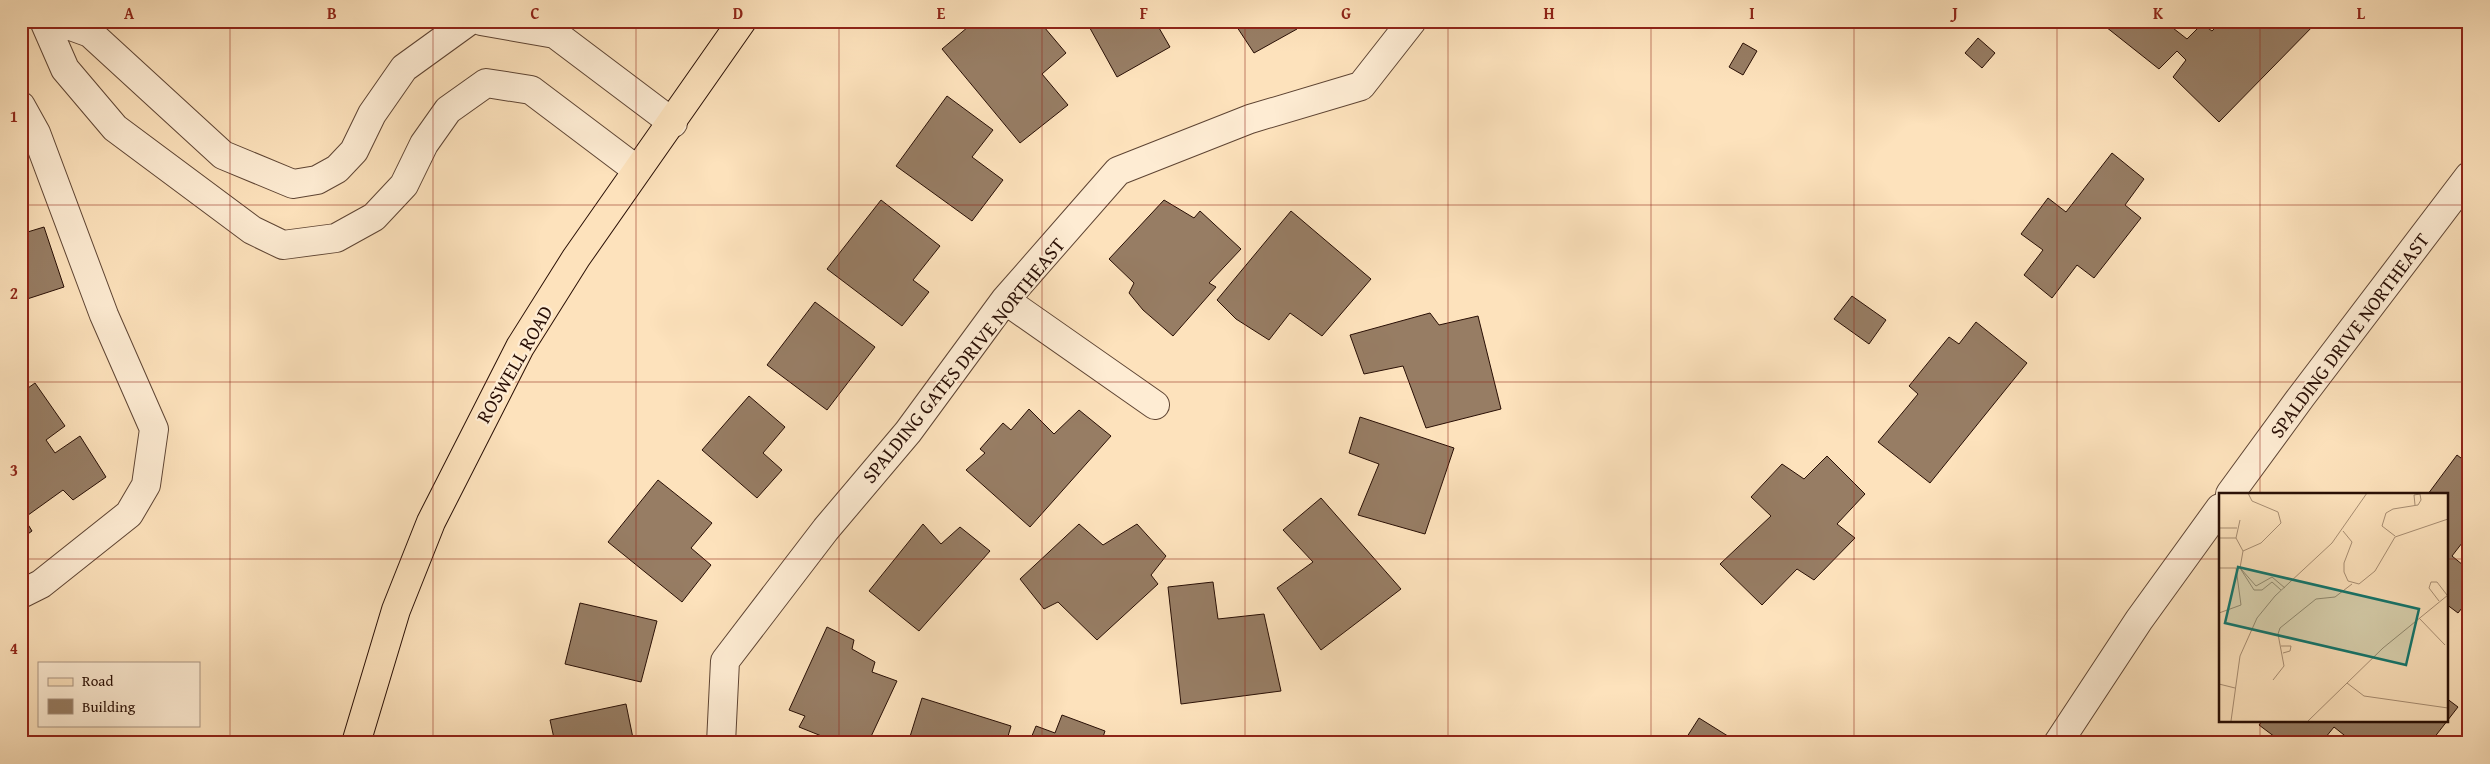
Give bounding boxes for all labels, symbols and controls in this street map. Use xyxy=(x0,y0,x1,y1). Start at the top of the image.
text: A xyxy=(124,1,135,25)
text: B xyxy=(327,1,337,25)
text: C xyxy=(530,1,540,25)
text: D xyxy=(733,1,743,25)
text: E xyxy=(937,1,946,25)
text: F xyxy=(1140,1,1148,25)
text: G xyxy=(1341,1,1351,25)
text: H xyxy=(1543,1,1555,25)
text: I xyxy=(1749,1,1755,25)
text: J xyxy=(1949,1,1958,25)
text: K xyxy=(2153,1,2164,25)
text: L xyxy=(2357,1,2366,25)
text: 1 xyxy=(10,104,18,128)
street label: SPALDING DRIVE NORTHEAST xyxy=(2262,226,2436,444)
street label: SPALDING GATES DRIVE NORTHEAST xyxy=(855,231,1071,489)
text: 2 xyxy=(10,281,18,305)
street label: ROSWELL ROAD xyxy=(468,300,560,428)
text: 3 xyxy=(10,458,18,482)
inset map xyxy=(2219,493,2448,722)
text: 4 xyxy=(10,636,18,660)
legend xyxy=(38,662,200,726)
text: Road xyxy=(82,670,113,691)
text: Building xyxy=(82,696,136,717)

